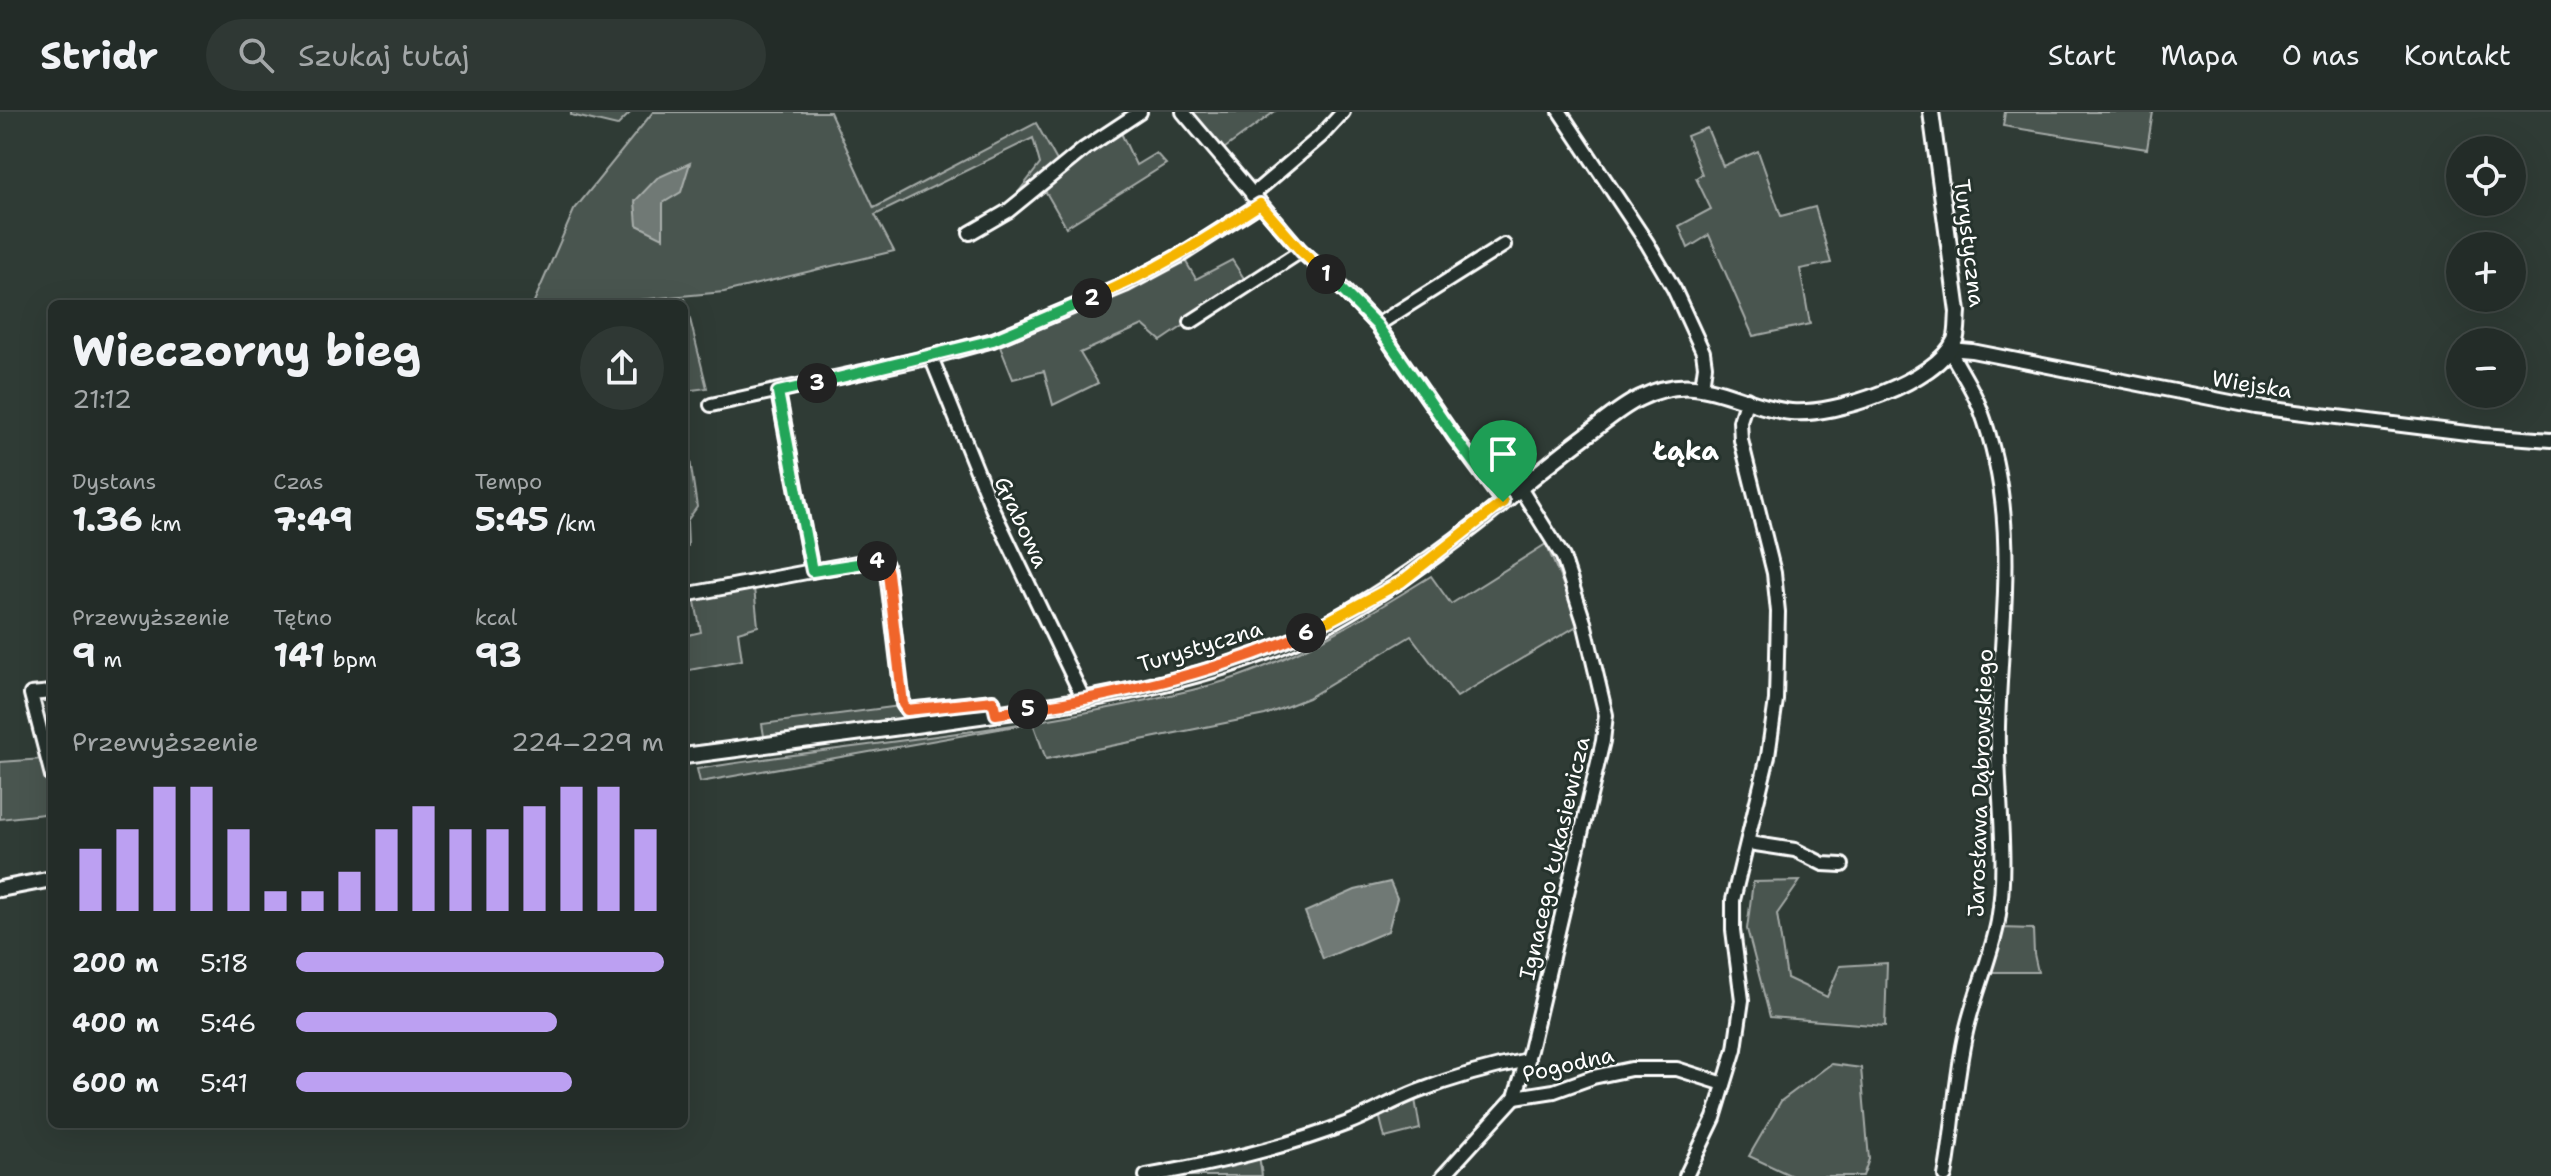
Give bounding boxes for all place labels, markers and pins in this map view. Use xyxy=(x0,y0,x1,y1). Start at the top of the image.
pin: 1 xyxy=(1306,254,1346,294)
pin: 2 xyxy=(1072,278,1112,318)
pin: 3 xyxy=(797,363,837,403)
pin xyxy=(1469,420,1537,502)
pin: 4 xyxy=(857,541,897,581)
pin: 6 xyxy=(1286,613,1326,653)
pin: 5 xyxy=(1008,689,1048,729)

